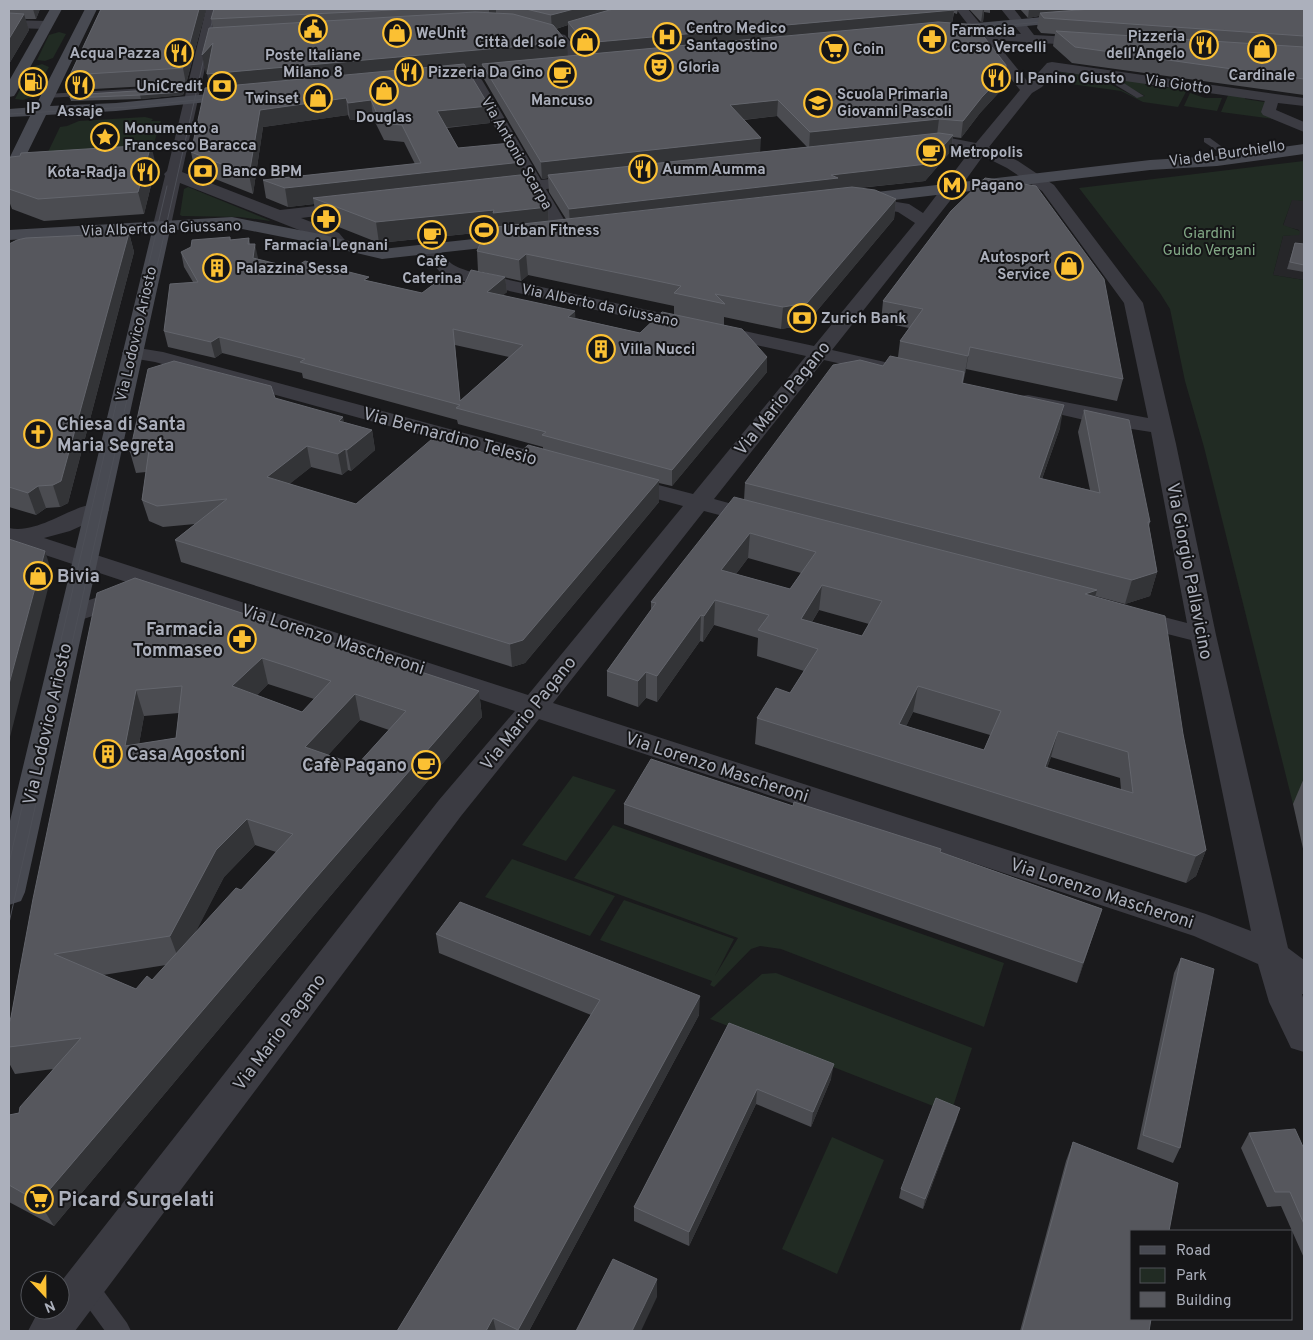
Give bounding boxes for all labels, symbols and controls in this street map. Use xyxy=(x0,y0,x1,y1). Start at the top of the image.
public building icon: Poste Italiane Milano 8 xyxy=(298,14,328,44)
shop icon: WeUnit xyxy=(382,18,412,48)
place label: Centro Medico Santagostino xyxy=(686,20,786,56)
hospital icon: Centro Medico Santagostino xyxy=(652,22,682,52)
place label: Farmacia Corso Vercelli xyxy=(951,22,1046,58)
pharmacy icon: Farmacia Corso Vercelli xyxy=(917,24,947,54)
place label: WeUnit xyxy=(416,25,466,44)
shop icon: Città del sole xyxy=(570,27,600,57)
place label: Pizzeria dell'Angelo xyxy=(1106,28,1185,64)
restaurant icon: Pizzeria dell'Angelo xyxy=(1189,30,1219,60)
place label: Città del sole xyxy=(475,34,566,53)
supermarket icon: Coin xyxy=(819,34,849,64)
shop icon: Cardinale xyxy=(1247,34,1277,64)
restaurant icon: Acqua Pazza xyxy=(164,38,194,68)
place label: Coin xyxy=(853,41,884,60)
place label: Acqua Pazza xyxy=(69,45,160,64)
place label: Poste Italiane Milano 8 xyxy=(265,47,361,83)
theatre icon: Gloria xyxy=(644,52,674,82)
restaurant icon: Pizzeria Da Gino xyxy=(394,57,424,87)
cafe icon: Mancuso xyxy=(547,59,577,89)
place label: Gloria xyxy=(678,59,720,78)
restaurant icon: Il Panino Giusto xyxy=(981,63,1011,93)
place label: Pizzeria Da Gino xyxy=(428,64,543,83)
fuel station icon: IP xyxy=(18,67,48,97)
place label: Cardinale xyxy=(1229,67,1295,86)
restaurant icon: Assaje xyxy=(65,70,95,100)
place label: Il Panino Giusto xyxy=(1015,70,1124,89)
bank icon: UniCredit xyxy=(207,71,237,101)
street label: Via Giotto xyxy=(1143,71,1212,100)
shop icon: Douglas xyxy=(369,76,399,106)
place label: UniCredit xyxy=(136,78,203,97)
shop icon: Twinset xyxy=(303,83,333,113)
place label: Scuola Primaria Giovanni Pascoli xyxy=(837,86,952,122)
school or university icon: Scuola Primaria Giovanni Pascoli xyxy=(803,88,833,118)
place label: Twinset xyxy=(245,90,299,109)
place label: Mancuso xyxy=(531,92,593,111)
street label: Via Antonio Scarpa xyxy=(476,94,556,214)
place label: IP xyxy=(26,100,40,119)
place label: Assaje xyxy=(57,103,103,122)
place label: Douglas xyxy=(356,109,412,128)
place label: Monumento a Francesco Baracca xyxy=(124,120,257,156)
place icon: Monumento a Francesco Baracca xyxy=(90,122,120,152)
cafe icon: Metropolis xyxy=(916,137,946,167)
street label: Via del Burchiello xyxy=(1168,137,1286,172)
place label: Metropolis xyxy=(950,144,1023,163)
restaurant icon: Aumm Aumma xyxy=(628,154,658,184)
bank icon: Banco BPM xyxy=(188,156,218,186)
restaurant icon: Kota-Radja xyxy=(130,157,160,187)
place label: Aumm Aumma xyxy=(662,161,766,180)
place label: Banco BPM xyxy=(222,163,302,182)
place label: Kota-Radja xyxy=(47,164,126,183)
metro station icon: Pagano xyxy=(937,170,967,200)
place label: Pagano xyxy=(971,177,1023,196)
pharmacy icon: Farmacia Legnani xyxy=(311,204,341,234)
sports icon: Urban Fitness xyxy=(469,215,499,245)
street label: Via Alberto da Giussano xyxy=(81,217,242,242)
cafe icon: Cafè Caterina xyxy=(417,220,447,250)
place label: Urban Fitness xyxy=(503,222,600,241)
park label: Giardini Guido Vergani xyxy=(1162,225,1256,261)
place label: Farmacia Legnani xyxy=(264,237,388,256)
place label: Autosport Service xyxy=(979,249,1050,285)
shop icon: Autosport Service xyxy=(1054,251,1084,281)
building icon: Palazzina Sessa xyxy=(202,253,232,283)
place label: Cafè Caterina xyxy=(402,253,462,289)
place label: Palazzina Sessa xyxy=(236,260,348,279)
street label: Via Lodovico Ariosto xyxy=(113,265,162,404)
street label: Via Alberto da Giussano xyxy=(519,281,680,332)
bank icon: Zurich Bank xyxy=(787,303,817,333)
place label: Zurich Bank xyxy=(821,310,907,329)
building icon: Villa Nucci xyxy=(586,334,616,364)
street label: Via Mario Pagano xyxy=(730,337,836,461)
place label: Villa Nucci xyxy=(620,341,695,360)
street label: Via Bernardino Telesio xyxy=(360,403,539,472)
place label: Chiesa di Santa Maria Segreta xyxy=(57,414,186,458)
church icon: Chiesa di Santa Maria Segreta xyxy=(23,419,53,449)
street label: Via Giorgio Pallavicino xyxy=(1160,481,1217,662)
shop icon: Bivia xyxy=(23,561,53,591)
place label: Bivia xyxy=(57,566,100,589)
street label: Via Lorenzo Mascheroni xyxy=(238,600,427,681)
place label: Farmacia Tommaseo xyxy=(133,619,223,663)
pharmacy icon: Farmacia Tommaseo xyxy=(227,624,257,654)
street label: Via Lodovico Ariosto xyxy=(19,641,78,808)
street label: Via Mario Pagano xyxy=(476,652,582,776)
street label: Via Lorenzo Mascheroni xyxy=(622,728,811,809)
building icon: Casa Agostoni xyxy=(93,739,123,769)
place label: Casa Agostoni xyxy=(127,744,245,767)
cafe icon: Cafè Pagano xyxy=(411,750,441,780)
place label: Cafè Pagano xyxy=(302,755,407,778)
street label: Via Lorenzo Mascheroni xyxy=(1007,854,1196,935)
street label: Via Mario Pagano xyxy=(229,970,332,1096)
supermarket icon: Picard Surgelati xyxy=(24,1184,54,1214)
place label: Picard Surgelati xyxy=(58,1187,214,1214)
legend xyxy=(1130,1230,1293,1320)
text: Road xyxy=(1176,1242,1211,1261)
text: Park xyxy=(1176,1267,1207,1286)
north arrow xyxy=(20,1270,70,1320)
text: Building xyxy=(1176,1292,1231,1311)
text: N xyxy=(41,1296,57,1315)

